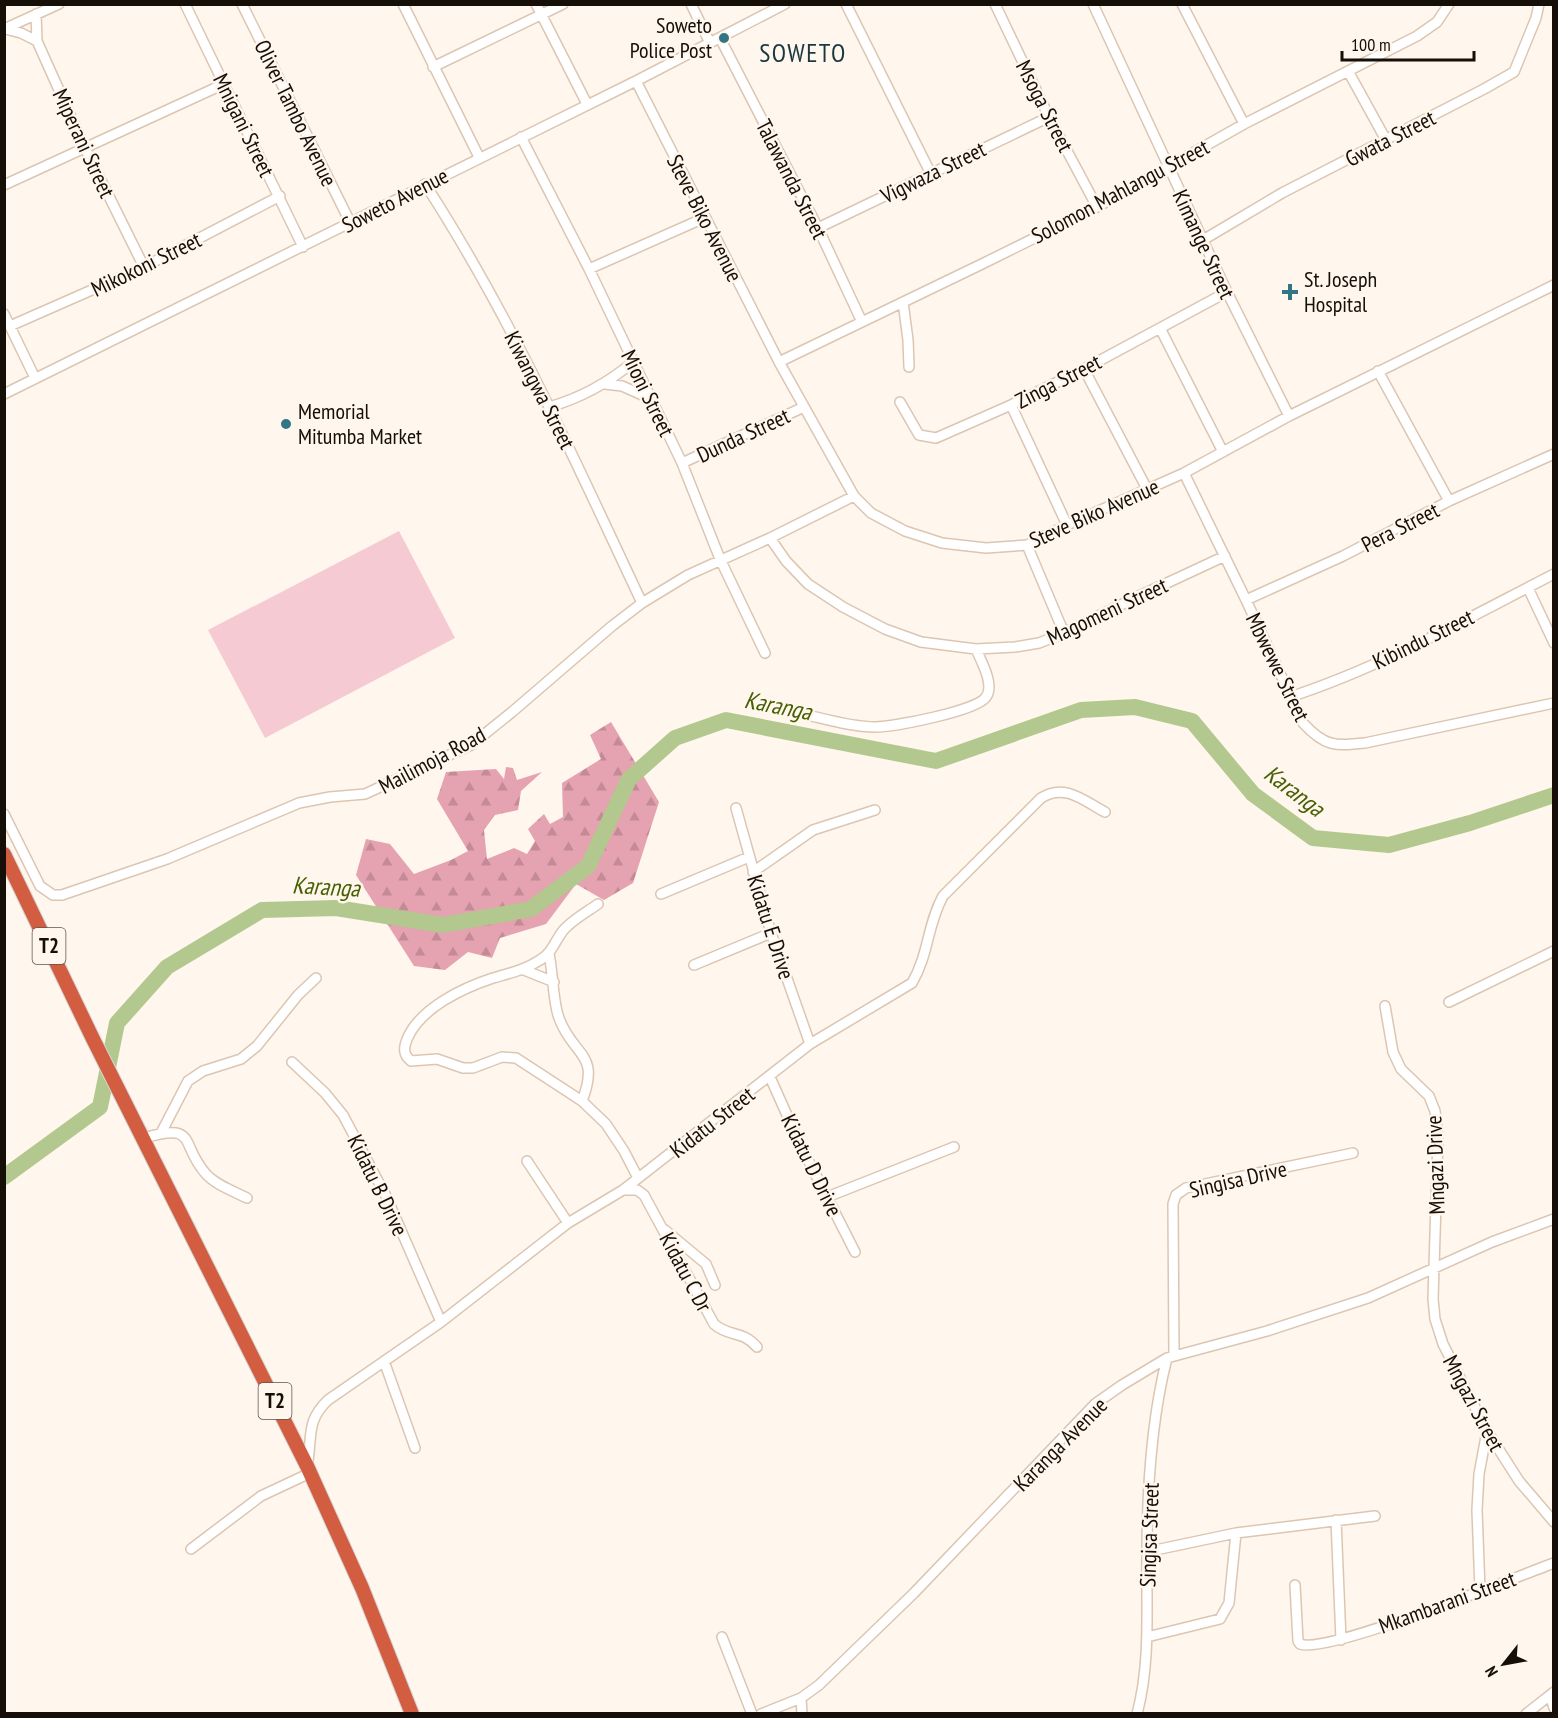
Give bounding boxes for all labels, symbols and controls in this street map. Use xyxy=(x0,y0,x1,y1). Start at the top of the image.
place label: Soweto Police Post xyxy=(630,11,712,64)
scale bar xyxy=(1342,24,1474,62)
marker: Soweto Police Post xyxy=(717,31,731,45)
text: 100 m xyxy=(1351,33,1391,56)
street label: Oliver Tambo Avenue xyxy=(248,35,344,191)
district label: SOWETO xyxy=(759,36,847,69)
street label: Msoga Street xyxy=(1010,55,1080,157)
street label: Mnigani Street xyxy=(207,69,281,181)
street label: Miperani Street xyxy=(47,84,121,202)
street label: Gwata Street xyxy=(1340,103,1440,173)
street label: Talawanda Street xyxy=(750,114,834,244)
street label: Solomon Mahlangu Street xyxy=(1026,132,1214,250)
street label: Vigwaza Street xyxy=(875,135,990,210)
street label: Steve Biko Avenue xyxy=(661,150,749,286)
street label: Soweto Avenue xyxy=(337,161,453,239)
street label: Kimange Street xyxy=(1167,185,1241,303)
street label: Mikokoni Street xyxy=(86,225,206,303)
place label: St. Joseph Hospital xyxy=(1304,265,1377,318)
marker: St. Joseph Hospital xyxy=(1281,283,1299,301)
street label: Kiwangwa Street xyxy=(498,326,582,454)
street label: Mioni Street xyxy=(615,345,681,441)
street label: Zinga Street xyxy=(1010,348,1106,414)
place label: Memorial Mitumba Market xyxy=(298,397,422,450)
street label: Dunda Street xyxy=(692,401,794,469)
marker: Memorial Mitumba Market xyxy=(279,417,293,431)
street label: Steve Biko Avenue xyxy=(1025,472,1163,554)
street label: Pera Street xyxy=(1356,496,1444,558)
street label: Magomeni Street xyxy=(1042,571,1172,651)
street label: Kibindu Street xyxy=(1368,603,1478,675)
street label: Mbwewe Street xyxy=(1240,608,1316,726)
water label: Karanga xyxy=(742,684,816,727)
street label: Mailimoja Road xyxy=(374,720,490,800)
water label: Karanga xyxy=(1258,758,1332,824)
water label: Karanga xyxy=(291,869,362,904)
street label: Kidatu E Drive xyxy=(741,871,801,983)
road number: T2 xyxy=(32,928,66,964)
street label: Kidatu Street xyxy=(664,1080,760,1164)
street label: Kidatu D Drive xyxy=(775,1109,849,1221)
street label: Mngazi Drive xyxy=(1419,1115,1451,1215)
street label: Kidatu B Drive xyxy=(341,1130,415,1240)
street label: Singisa Drive xyxy=(1187,1154,1289,1204)
street label: Kidatu C Dr xyxy=(653,1228,719,1316)
street label: Mngazi Street xyxy=(1437,1350,1511,1456)
road number: T2 xyxy=(258,1383,292,1419)
street label: Karanga Avenue xyxy=(1007,1391,1113,1497)
street label: Singisa Street xyxy=(1133,1482,1165,1588)
street label: Mkambarani Street xyxy=(1375,1564,1519,1640)
north arrow xyxy=(1474,1634,1534,1694)
text: N xyxy=(1480,1663,1502,1681)

